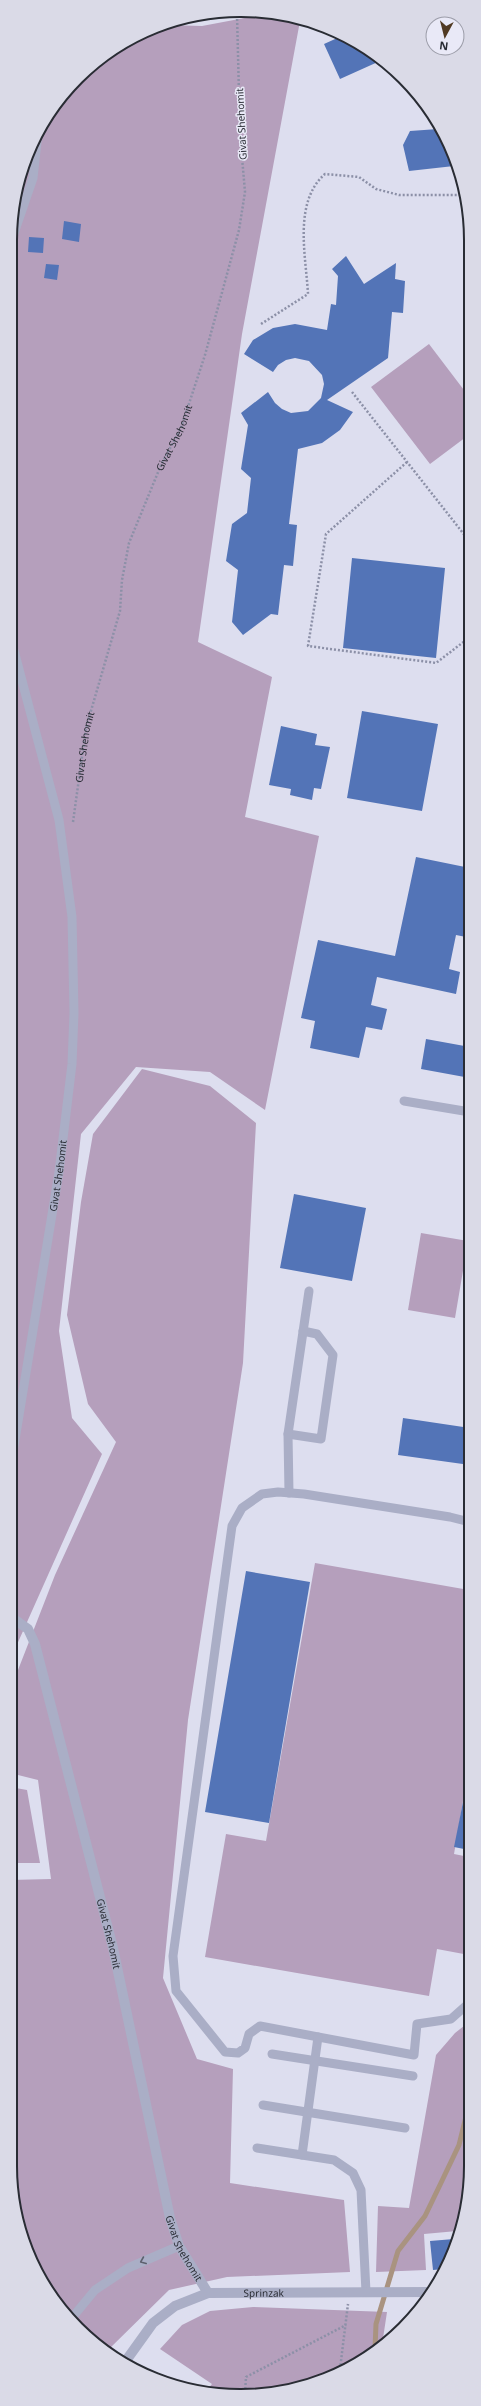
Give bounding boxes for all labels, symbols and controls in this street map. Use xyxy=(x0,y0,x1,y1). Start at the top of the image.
north arrow xyxy=(425,16,465,56)
text: N xyxy=(438,38,449,54)
street label: Givat Shehomit xyxy=(232,87,250,160)
street label: Givat Shehomit xyxy=(152,402,195,473)
street label: Givat Shehomit xyxy=(72,709,98,783)
street label: Givat Shehomit xyxy=(46,1139,70,1212)
street label: Givat Shehomit xyxy=(94,1897,124,1971)
street label: Givat Shehomit xyxy=(163,2213,206,2284)
one-way arrow xyxy=(139,2257,146,2265)
street label: Sprinzak xyxy=(244,2286,285,2300)

